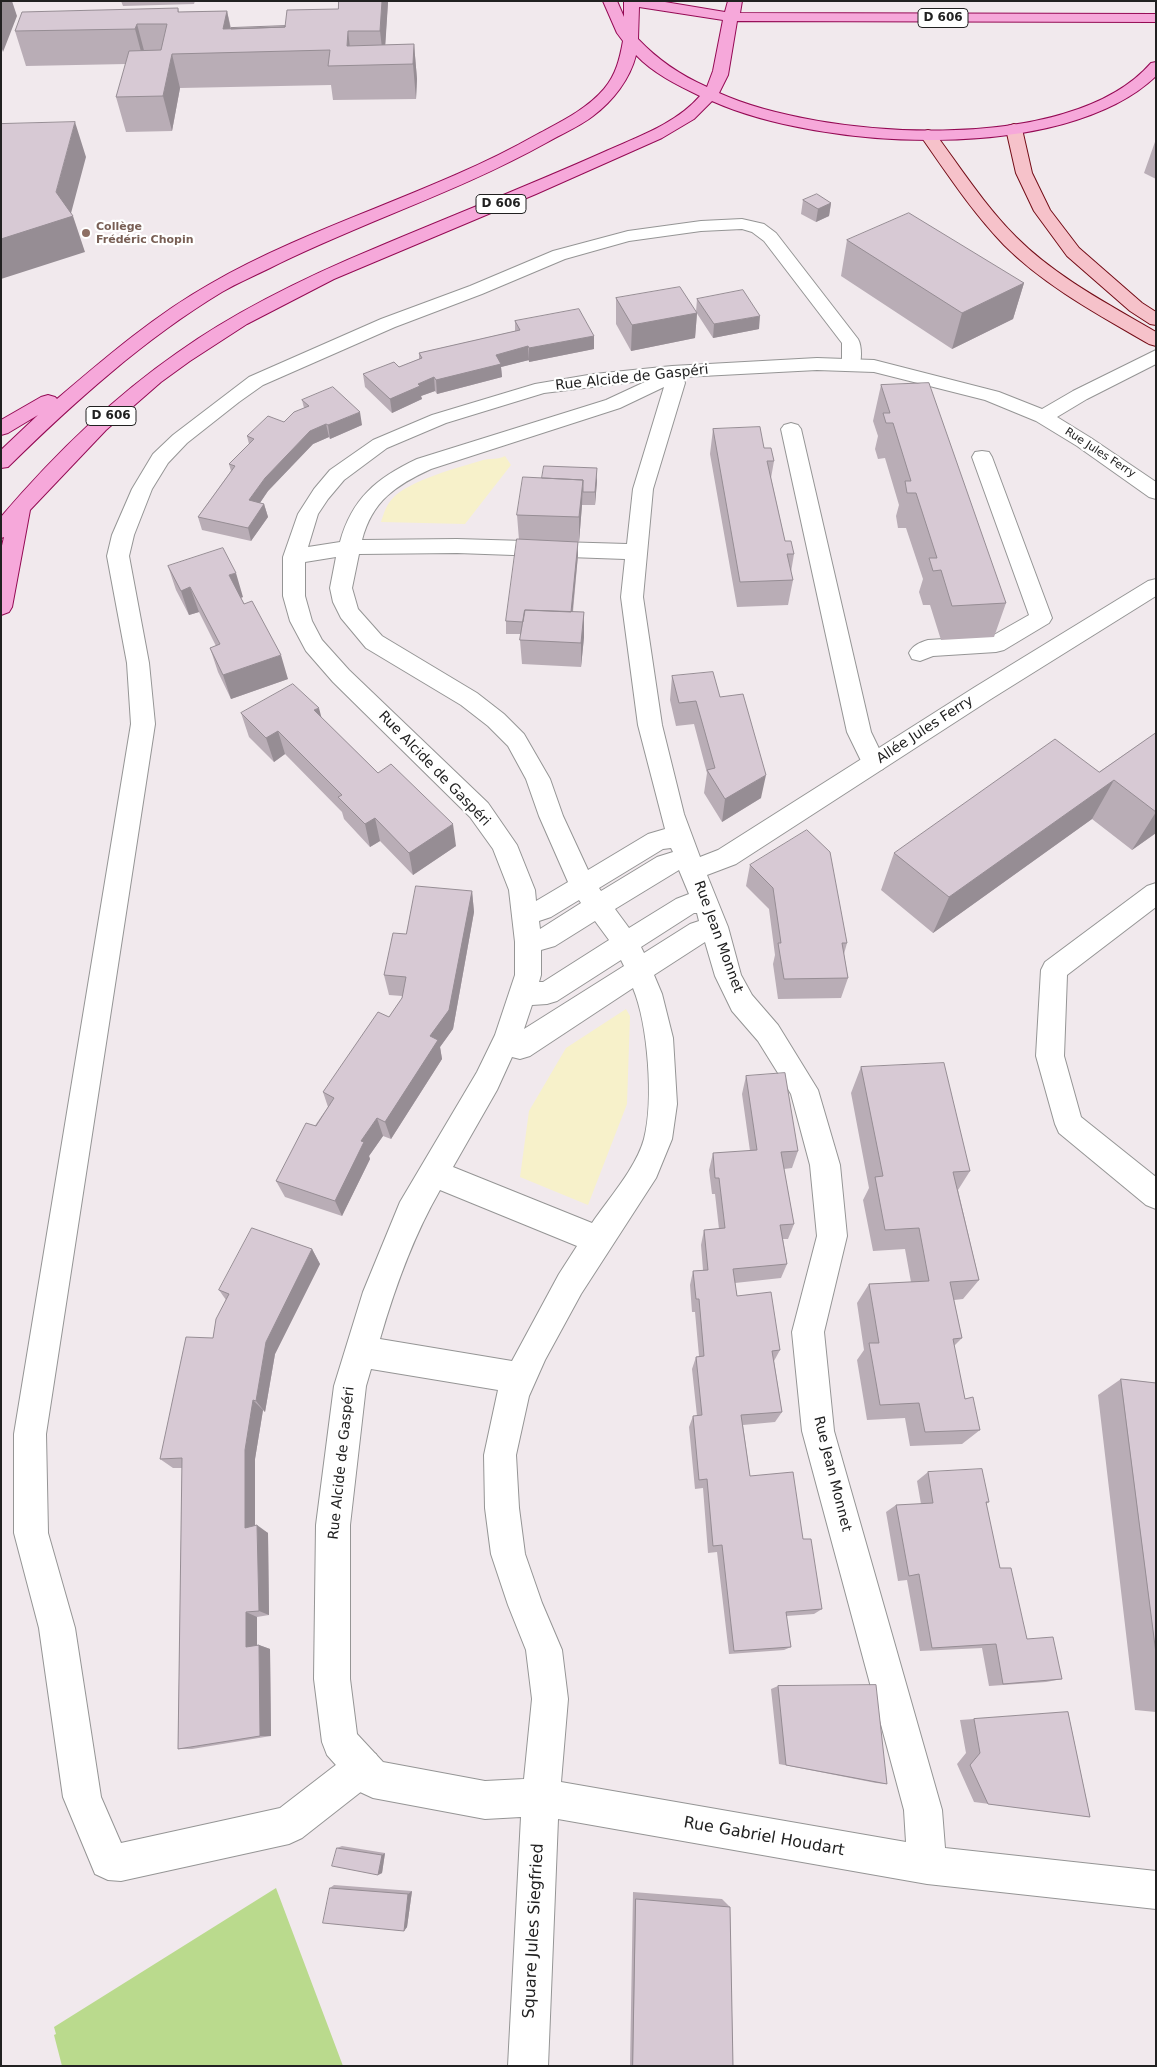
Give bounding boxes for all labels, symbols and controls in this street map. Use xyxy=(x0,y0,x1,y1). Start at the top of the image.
road number: D 606 xyxy=(918,8,968,28)
road number: D 606 xyxy=(476,194,526,213)
place label: Collège Frédéric Chopin xyxy=(96,220,194,246)
marker: Collège Frédéric Chopin xyxy=(80,227,92,239)
street label: Rue Alcide de Gaspéri xyxy=(555,362,709,394)
road number: D 606 xyxy=(86,406,136,426)
street label: Rue Jules Ferry xyxy=(1062,425,1138,481)
street label: Allée Jules Ferry xyxy=(874,693,976,767)
street label: Rue Alcide de Gaspéri xyxy=(375,708,493,830)
street label: Rue Jean Monnet xyxy=(690,879,746,995)
street label: Rue Alcide de Gaspéri xyxy=(326,1386,358,1540)
street label: Rue Jean Monnet xyxy=(810,1415,854,1533)
street label: Rue Gabriel Houdart xyxy=(682,1813,846,1861)
street label: Square Jules Siegfried xyxy=(520,1843,548,2019)

